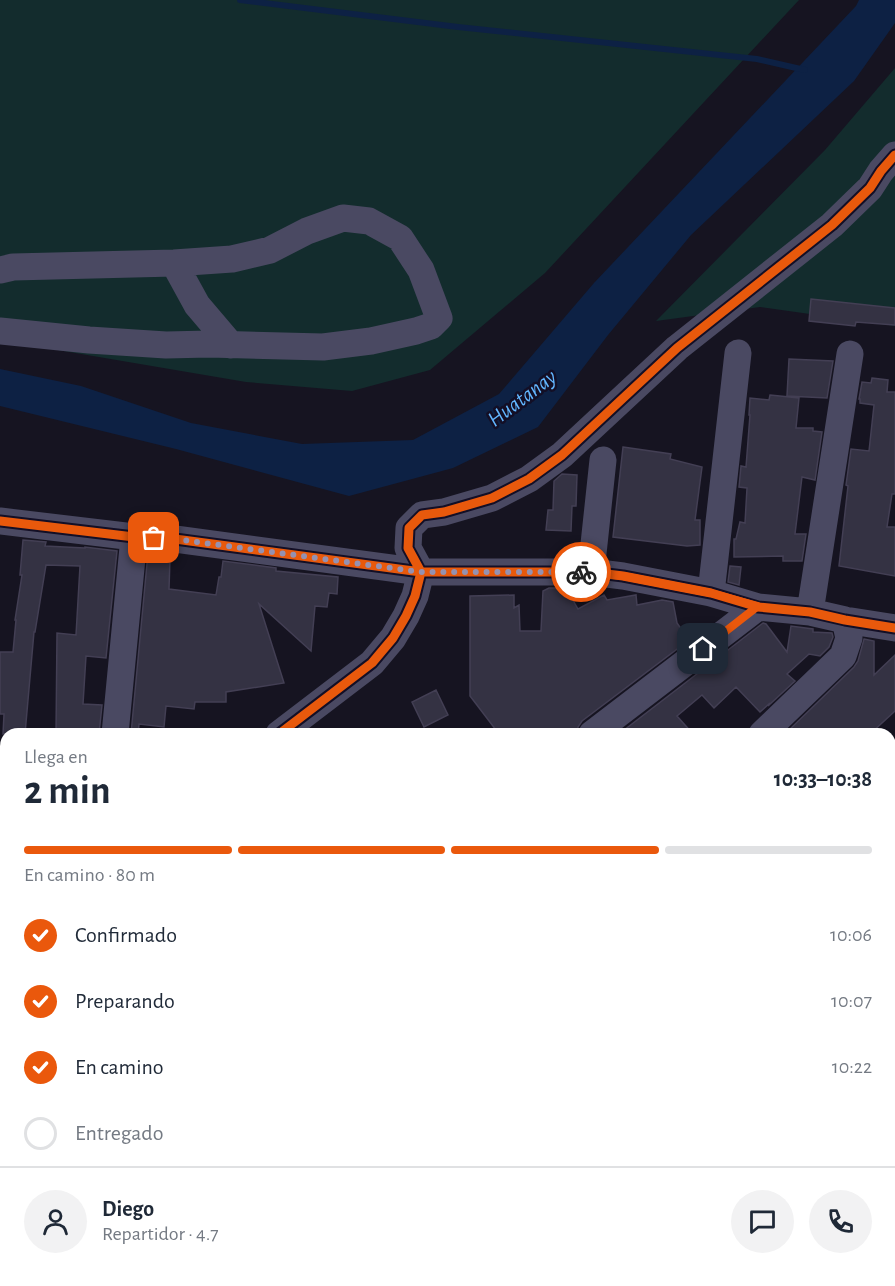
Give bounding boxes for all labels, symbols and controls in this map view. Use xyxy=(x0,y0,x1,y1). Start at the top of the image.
water label: Huatanay xyxy=(484,365,560,431)
pin xyxy=(128,512,179,563)
icon: bag xyxy=(137,521,170,554)
courier xyxy=(551,542,611,602)
icon: bike xyxy=(565,556,598,589)
pin xyxy=(677,623,728,674)
icon: home xyxy=(686,632,719,665)
text: Llega en xyxy=(24,747,88,767)
text: 10:33–10:38 xyxy=(774,768,872,790)
text: 2 min xyxy=(24,772,111,811)
text: En camino · 80 m xyxy=(24,865,155,885)
icon: check xyxy=(24,919,57,952)
text: Confirmado xyxy=(75,924,177,946)
text: 10:06 xyxy=(830,925,872,945)
icon: check xyxy=(24,985,57,1018)
text: Preparando xyxy=(75,990,175,1012)
text: 10:07 xyxy=(831,991,872,1011)
icon: check xyxy=(24,1051,57,1084)
text: En camino xyxy=(75,1056,164,1078)
text: 10:22 xyxy=(832,1057,872,1077)
text: Entregado xyxy=(75,1122,164,1144)
button: person xyxy=(24,1190,87,1253)
button: chat xyxy=(731,1190,794,1253)
button: phone xyxy=(809,1190,872,1253)
text: Diego xyxy=(102,1198,154,1220)
text: Repartidor · 4.7 xyxy=(102,1224,219,1244)

